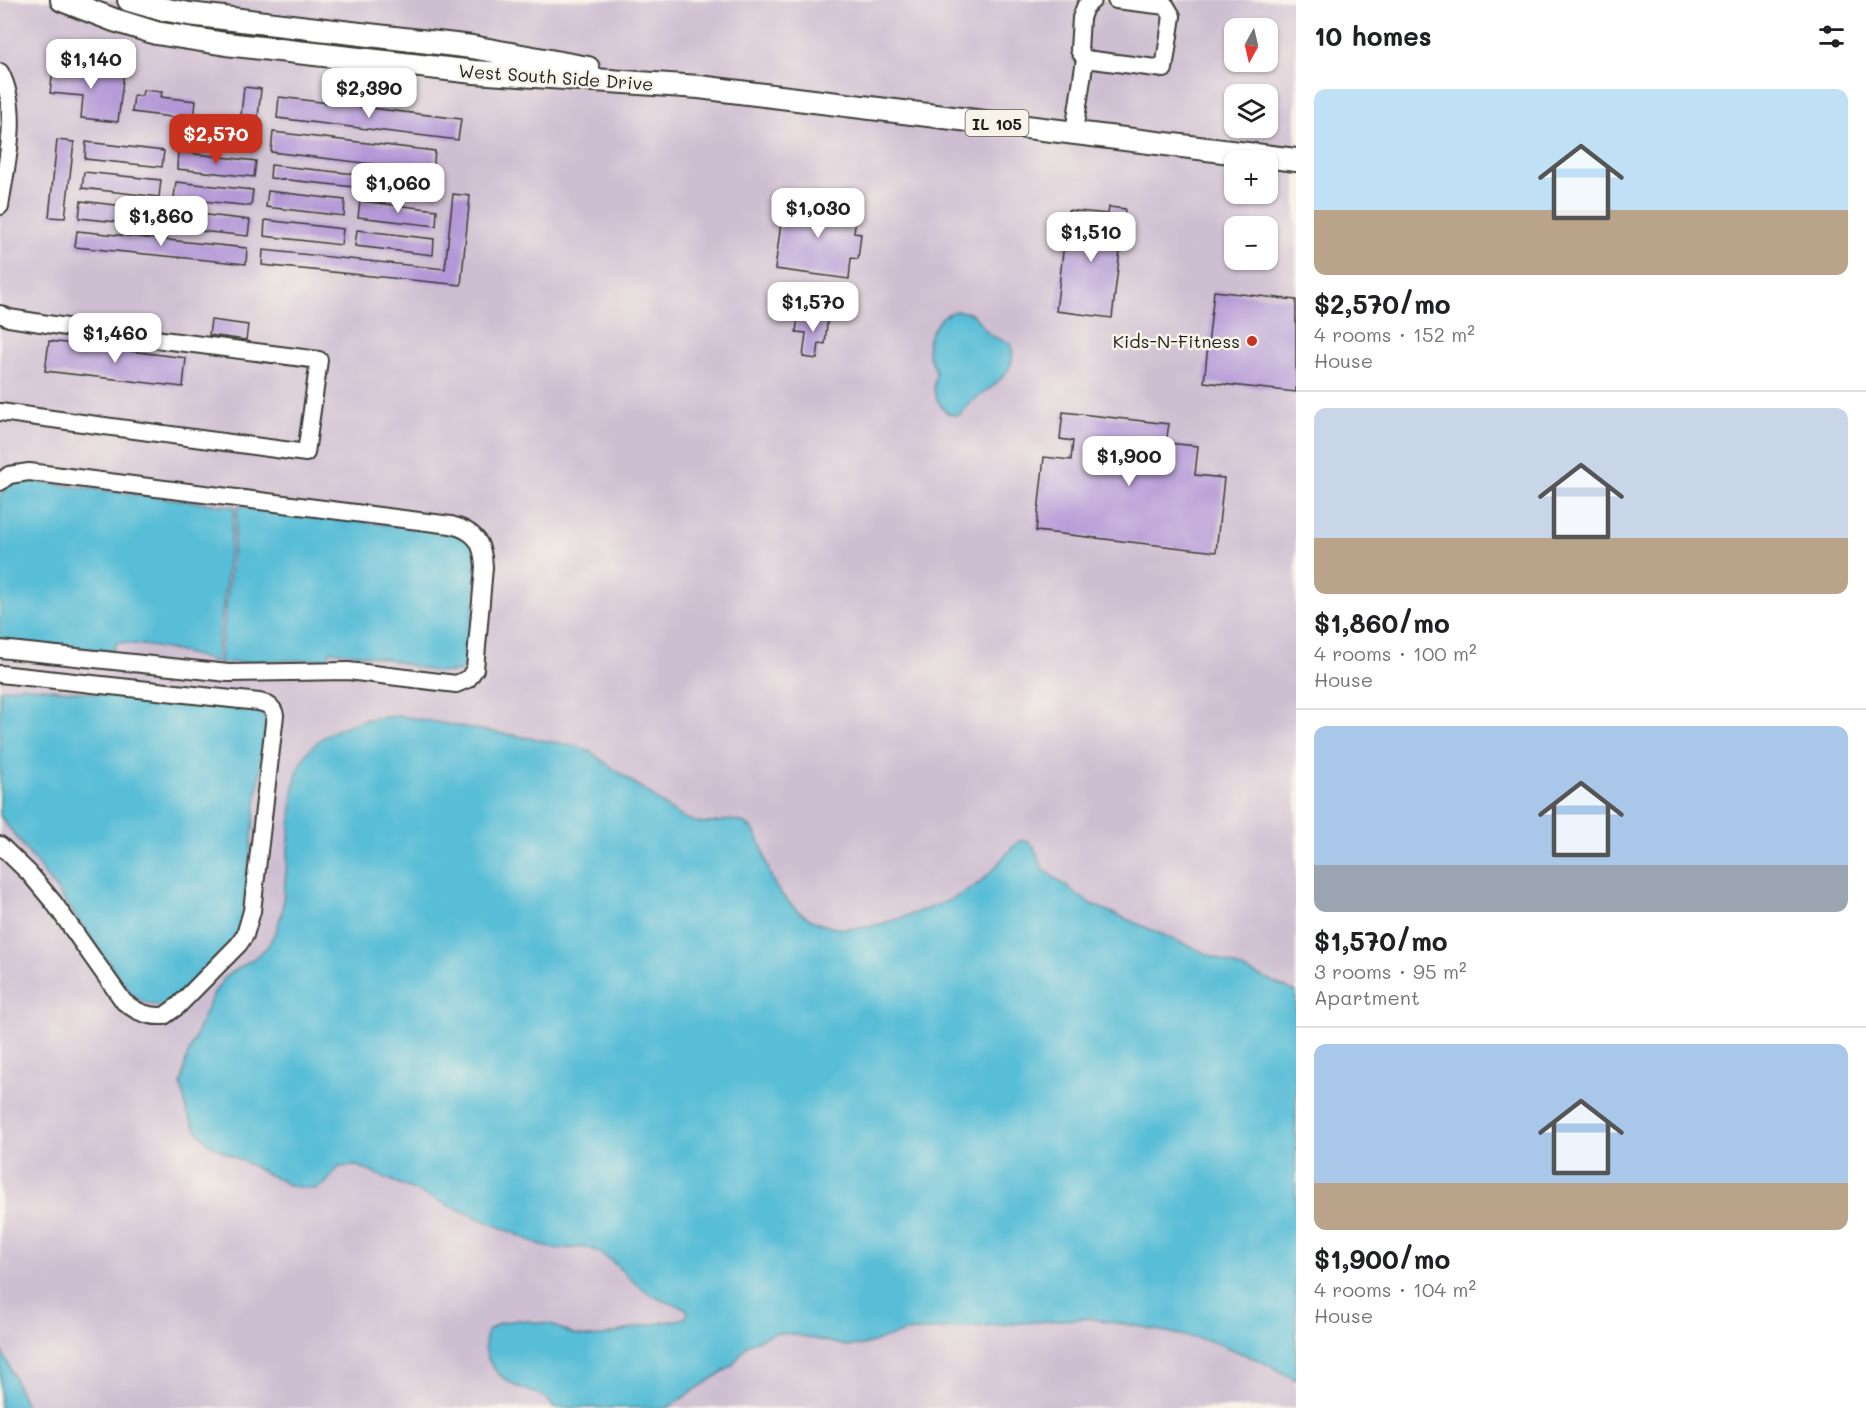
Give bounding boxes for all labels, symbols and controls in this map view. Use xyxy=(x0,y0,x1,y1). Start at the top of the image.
north arrow xyxy=(1224,18,1278,72)
map controls xyxy=(1224,18,1278,270)
text: 10 homes xyxy=(1314,19,1432,53)
icon: filters xyxy=(1815,20,1848,53)
pin: $1,140 xyxy=(42,39,140,90)
text: $1,140 xyxy=(60,45,122,71)
street label: West South Side Drive xyxy=(458,58,654,96)
pin: $2,390 xyxy=(320,68,418,119)
text: $2,390 xyxy=(336,74,402,100)
button: layers xyxy=(1224,84,1278,138)
road number: IL 105 xyxy=(966,110,1028,136)
pin: $2,570 xyxy=(167,114,265,165)
text: $2,570 xyxy=(183,120,249,146)
icon: home xyxy=(1527,128,1635,236)
button: + xyxy=(1224,150,1278,204)
pin: $1,060 xyxy=(349,163,447,214)
text: $1,060 xyxy=(365,169,431,195)
pin: $1,030 xyxy=(769,188,867,239)
text: $1,030 xyxy=(785,194,851,220)
pin: $1,860 xyxy=(112,196,210,247)
text: $1,860 xyxy=(129,202,193,228)
pin: $1,510 xyxy=(1042,212,1140,263)
button: − xyxy=(1224,216,1278,270)
text: $1,510 xyxy=(1061,218,1121,244)
pin: $1,570 xyxy=(764,282,862,333)
text: $2,570/mo xyxy=(1314,287,1451,321)
text: $1,570 xyxy=(781,288,845,314)
pin: $1,460 xyxy=(66,313,164,364)
text: $1,460 xyxy=(83,319,148,345)
text: 4 rooms · 152 m² xyxy=(1314,321,1475,347)
place label: Kids-N-Fitness xyxy=(1113,329,1240,353)
marker: Kids-N-Fitness xyxy=(1245,334,1259,348)
text: House xyxy=(1314,347,1373,373)
pin: $1,900 xyxy=(1080,436,1178,487)
text: $1,900 xyxy=(1096,442,1162,468)
icon: home xyxy=(1527,447,1635,555)
text: $1,860/mo xyxy=(1314,606,1450,640)
text: 4 rooms · 100 m² xyxy=(1314,640,1477,666)
text: House xyxy=(1314,666,1373,692)
icon: home xyxy=(1527,765,1635,873)
text: $1,570/mo xyxy=(1314,924,1448,958)
text: 3 rooms · 95 m² xyxy=(1314,958,1466,984)
text: Apartment xyxy=(1314,984,1420,1010)
icon: home xyxy=(1527,1083,1635,1191)
text: $1,900/mo xyxy=(1314,1242,1450,1276)
text: 4 rooms · 104 m² xyxy=(1314,1276,1476,1302)
text: House xyxy=(1314,1302,1373,1328)

